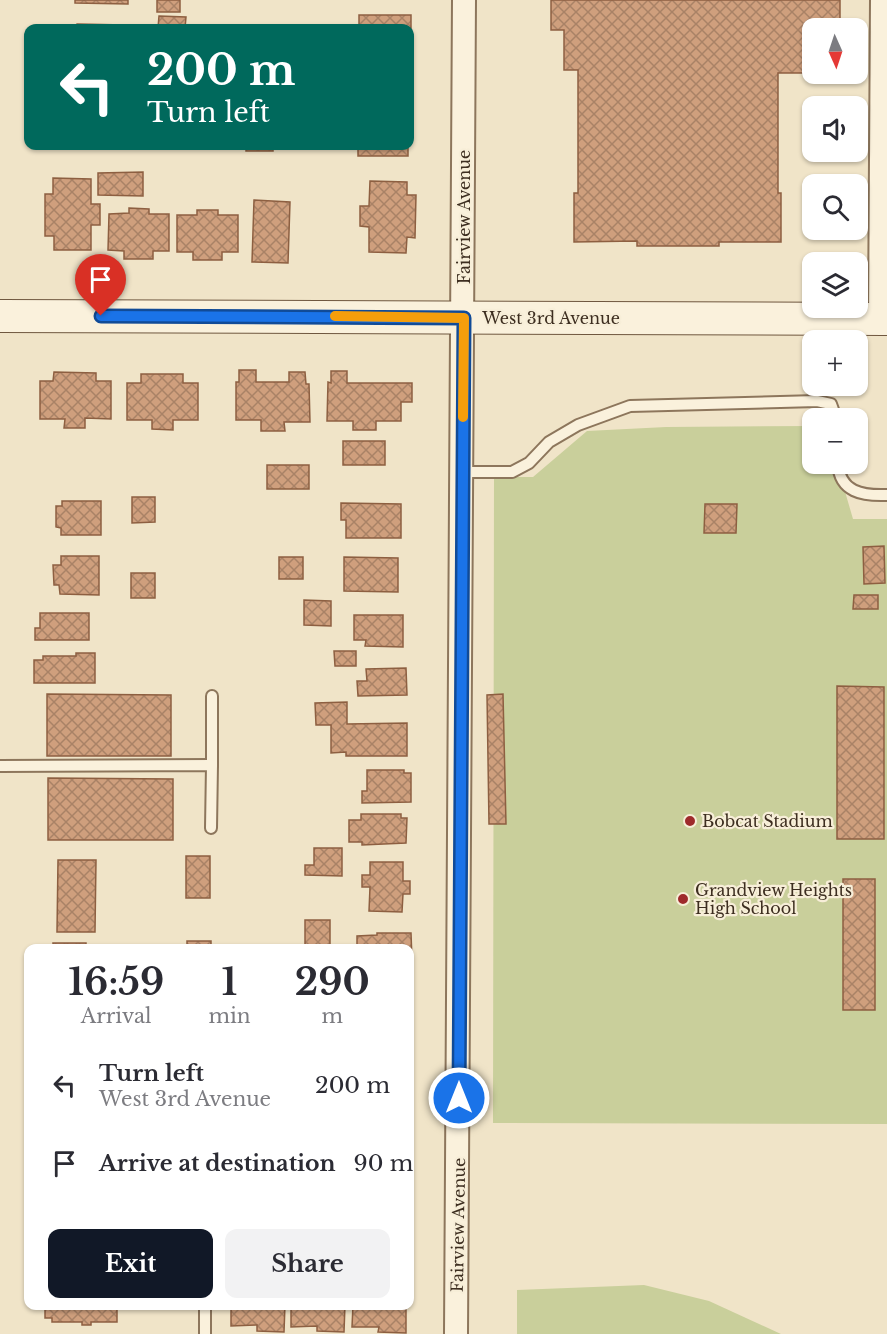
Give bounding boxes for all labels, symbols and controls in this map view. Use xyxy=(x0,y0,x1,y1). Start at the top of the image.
north arrow xyxy=(802,18,868,84)
map controls xyxy=(802,18,868,474)
text: 200 m xyxy=(147,44,295,96)
icon: left xyxy=(48,48,126,126)
text: Turn left xyxy=(147,96,270,129)
button: sound xyxy=(802,96,868,162)
street label: Fairview Avenue xyxy=(454,150,474,284)
button: search xyxy=(802,174,868,240)
button: layers xyxy=(802,252,868,318)
pin xyxy=(75,254,126,316)
icon: arrive xyxy=(84,263,117,296)
street label: West 3rd Avenue xyxy=(481,308,620,328)
button: + xyxy=(802,330,868,396)
button: − xyxy=(802,408,868,474)
place label: Bobcat Stadium xyxy=(702,811,833,831)
marker: Bobcat Stadium xyxy=(683,814,697,828)
place label: Grandview Heights High School xyxy=(695,880,852,918)
marker: Grandview Heights High School xyxy=(676,892,690,906)
text: 16:59 xyxy=(68,960,164,1005)
text: 1 xyxy=(222,960,237,1005)
text: 290 xyxy=(295,960,370,1005)
text: Arrival xyxy=(81,1004,152,1028)
text: min xyxy=(208,1004,251,1028)
text: m xyxy=(321,1004,343,1028)
text: Turn left xyxy=(99,1060,204,1087)
position arrow xyxy=(427,1066,491,1130)
icon: left xyxy=(48,1069,81,1102)
text: 200 m xyxy=(315,1072,390,1099)
text: West 3rd Avenue xyxy=(99,1087,271,1111)
icon: arrive xyxy=(48,1147,81,1180)
text: Arrive at destination xyxy=(99,1150,336,1177)
text: 90 m xyxy=(354,1150,413,1177)
street label: Fairview Avenue xyxy=(447,1158,469,1292)
button: Exit xyxy=(48,1229,213,1298)
button: Share xyxy=(225,1229,390,1298)

